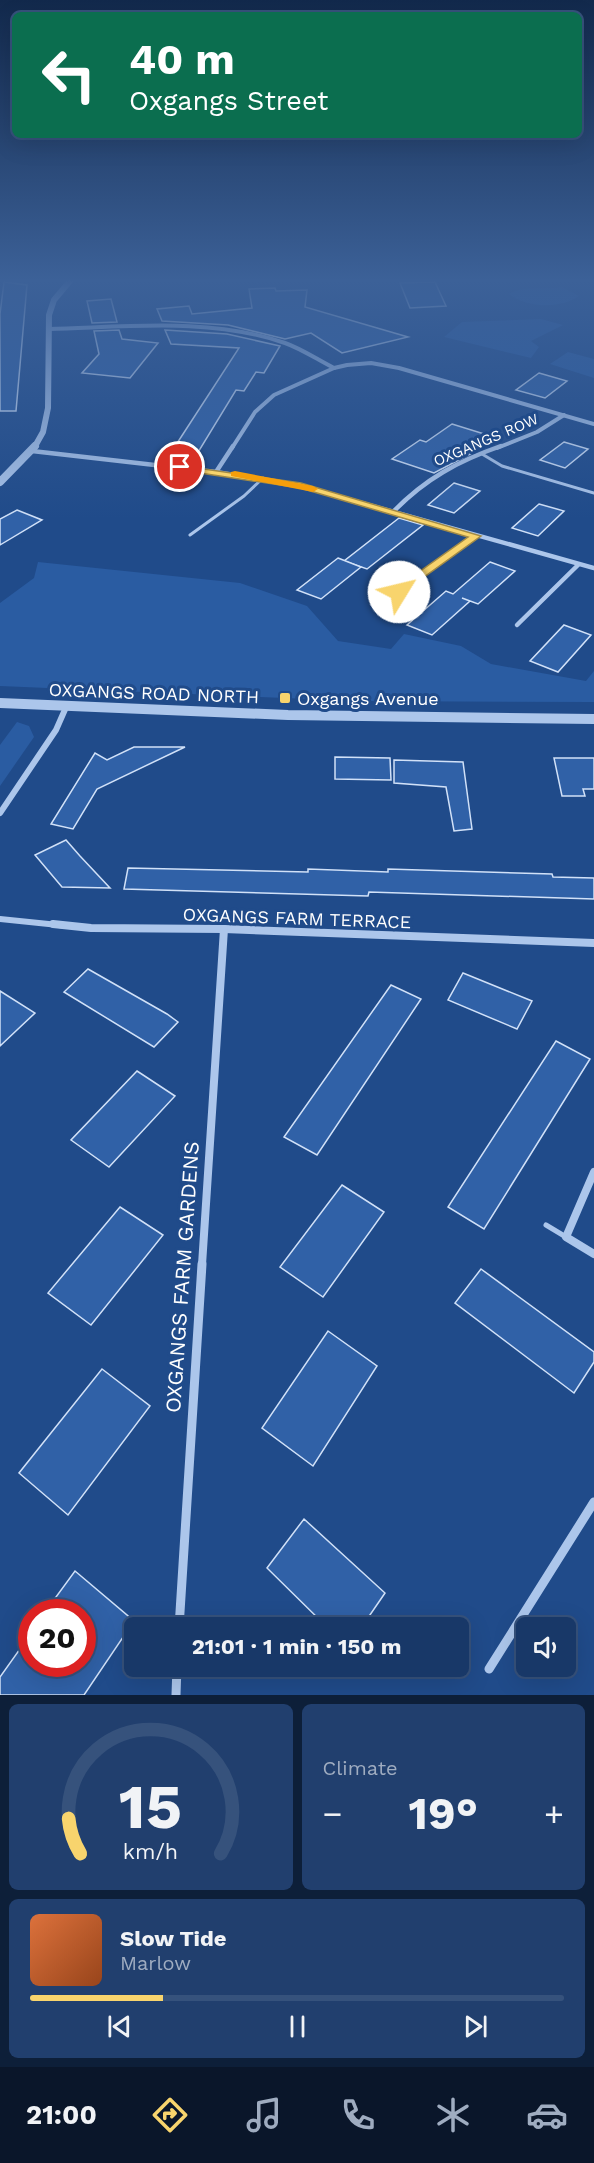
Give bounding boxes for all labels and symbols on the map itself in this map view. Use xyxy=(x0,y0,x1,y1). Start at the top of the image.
street label: OXGANGS ROW xyxy=(431,410,541,470)
pin xyxy=(154,441,205,492)
position arrow xyxy=(367,560,431,624)
street label: OXGANGS ROAD NORTH xyxy=(48,679,260,707)
place label: Oxgangs Avenue xyxy=(297,688,439,709)
marker: Oxgangs Avenue xyxy=(278,691,292,705)
street label: OXGANGS FARM TERRACE xyxy=(182,904,412,932)
street label: OXGANGS FARM GARDENS xyxy=(160,1140,204,1414)
speed limit sign: 20 xyxy=(18,1599,96,1677)

